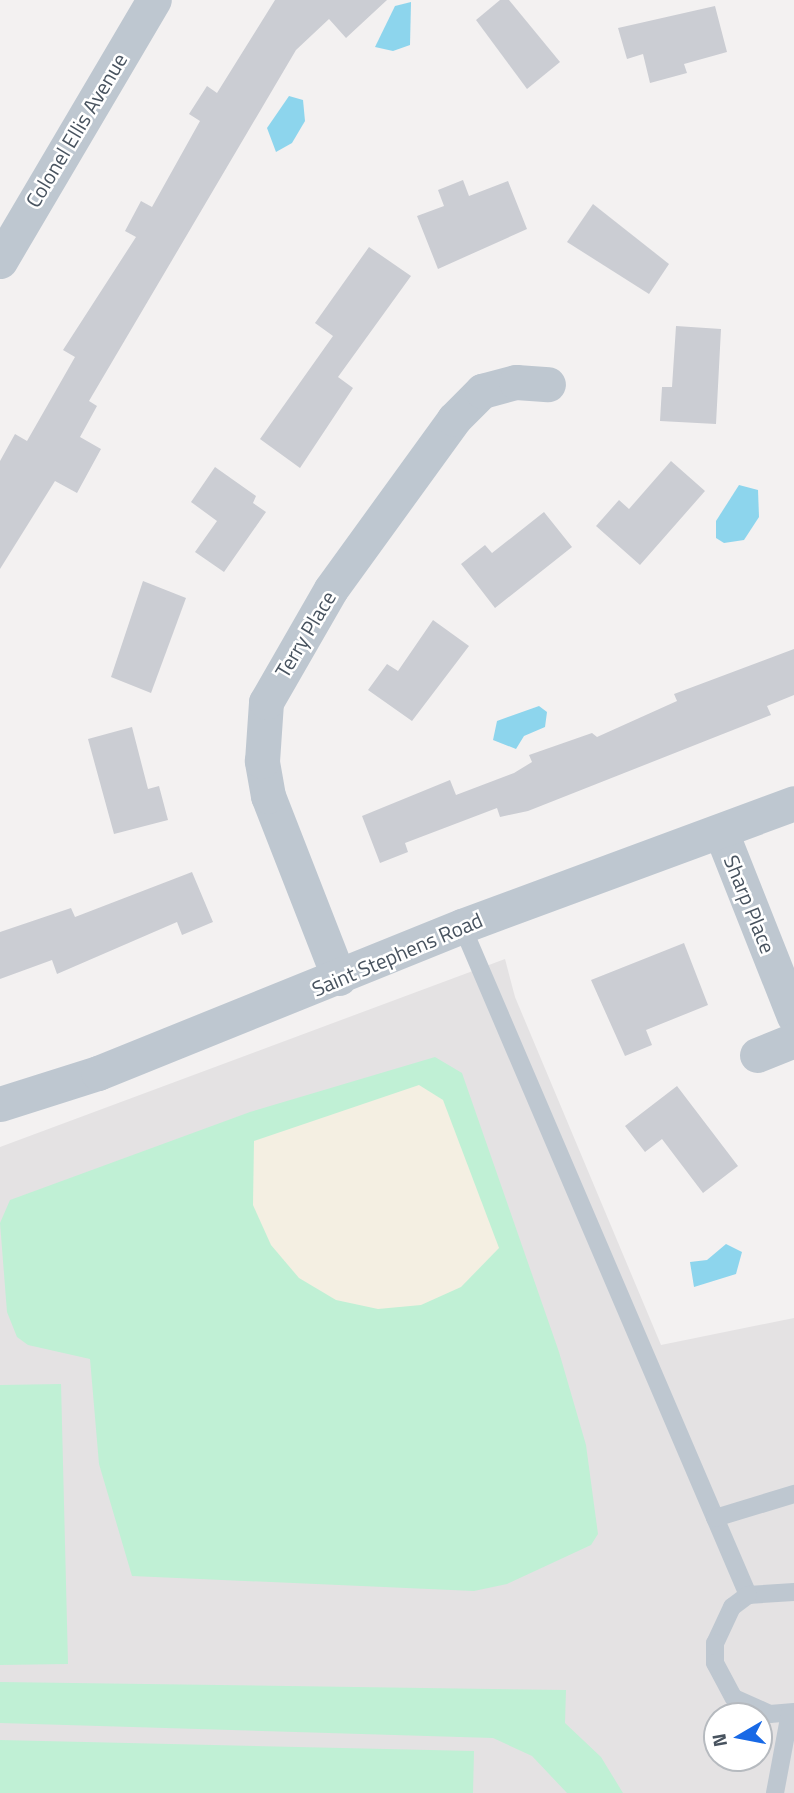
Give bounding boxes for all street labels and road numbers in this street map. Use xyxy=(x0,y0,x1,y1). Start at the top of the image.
street label: Colonel Ellis Avenue xyxy=(20,48,132,212)
street label: Terry Place xyxy=(269,586,341,682)
street label: Sharp Place xyxy=(719,851,781,957)
street label: Saint Stephens Road xyxy=(308,907,486,1001)

